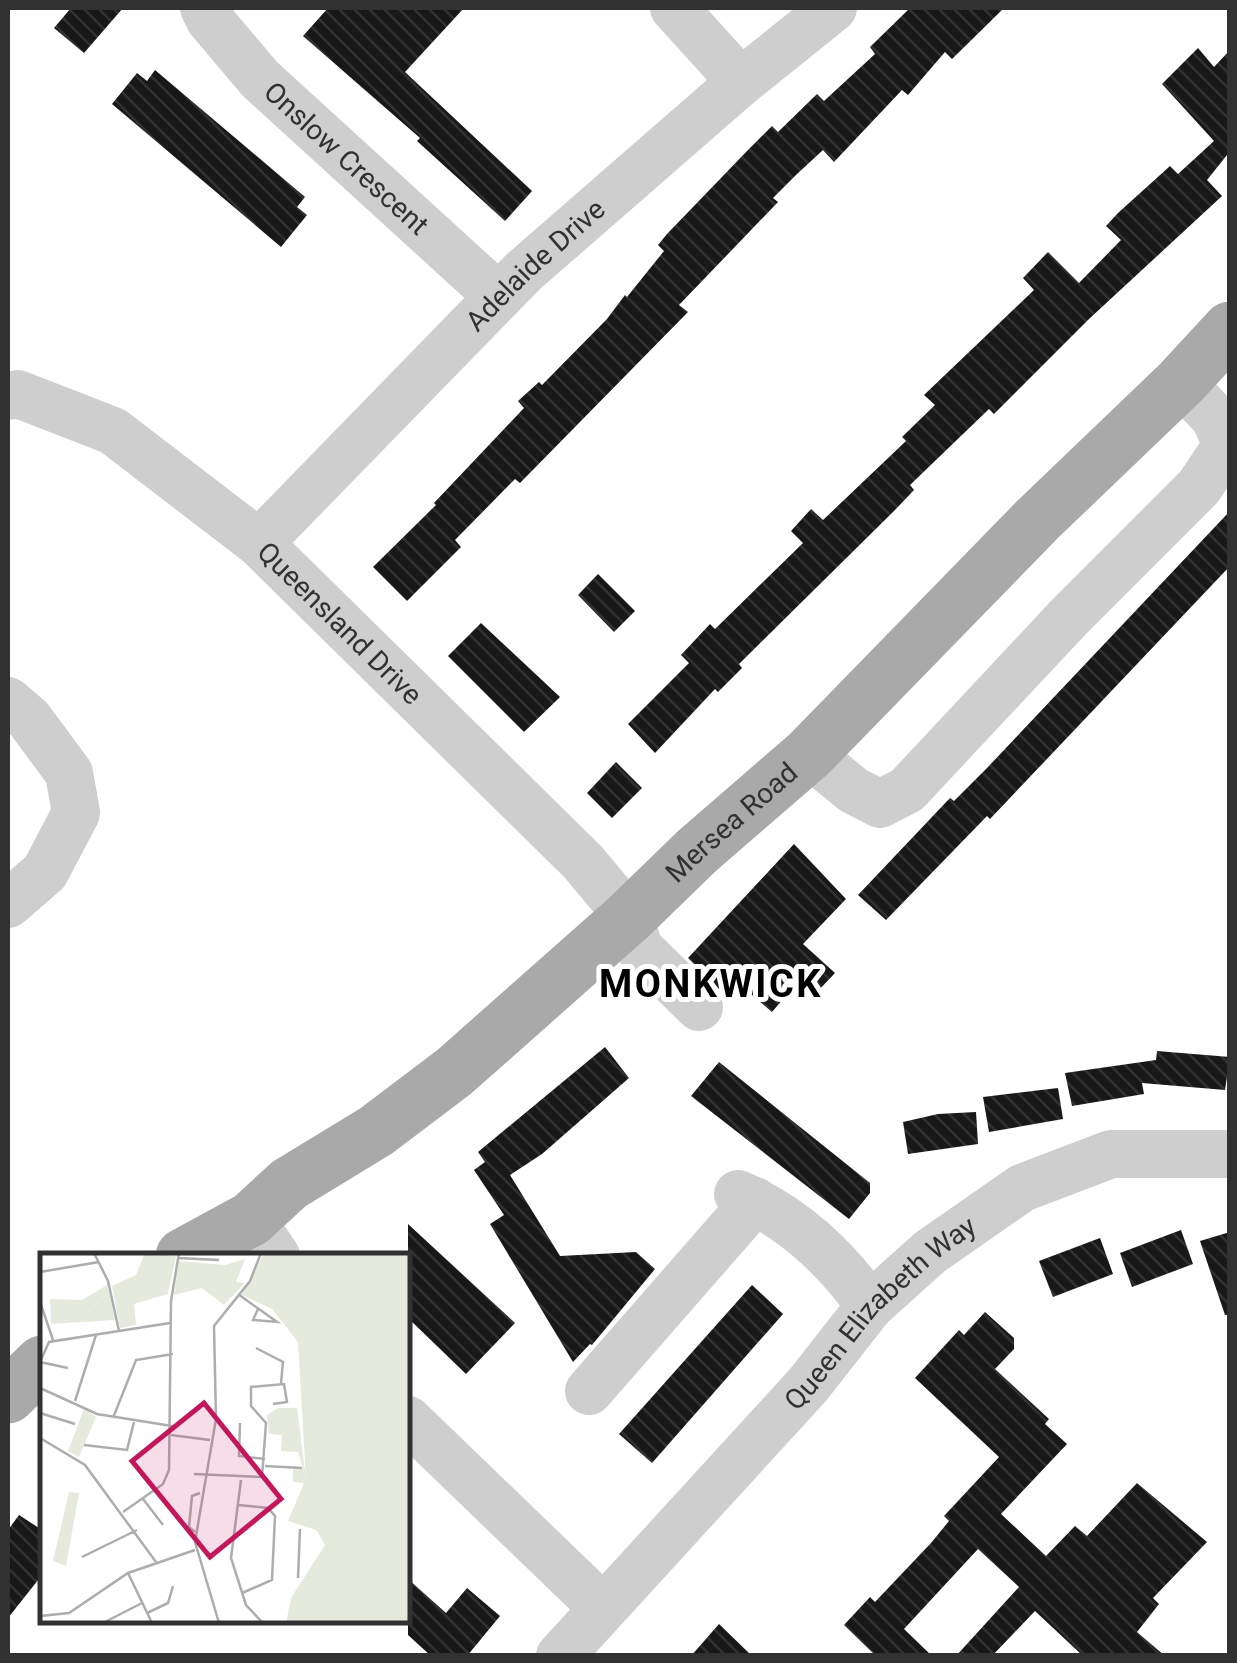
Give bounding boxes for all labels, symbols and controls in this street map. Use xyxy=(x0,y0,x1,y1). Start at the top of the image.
street label: Onslow Crescent xyxy=(258,75,436,241)
street label: Adelaide Drive xyxy=(458,192,611,338)
street label: Queensland Drive xyxy=(251,535,429,711)
street label: Mersea Road xyxy=(659,755,804,889)
district label: MONKWICK xyxy=(599,962,823,1006)
street label: Queen Elizabeth Way xyxy=(777,1209,982,1416)
inset map xyxy=(40,1253,410,1623)

